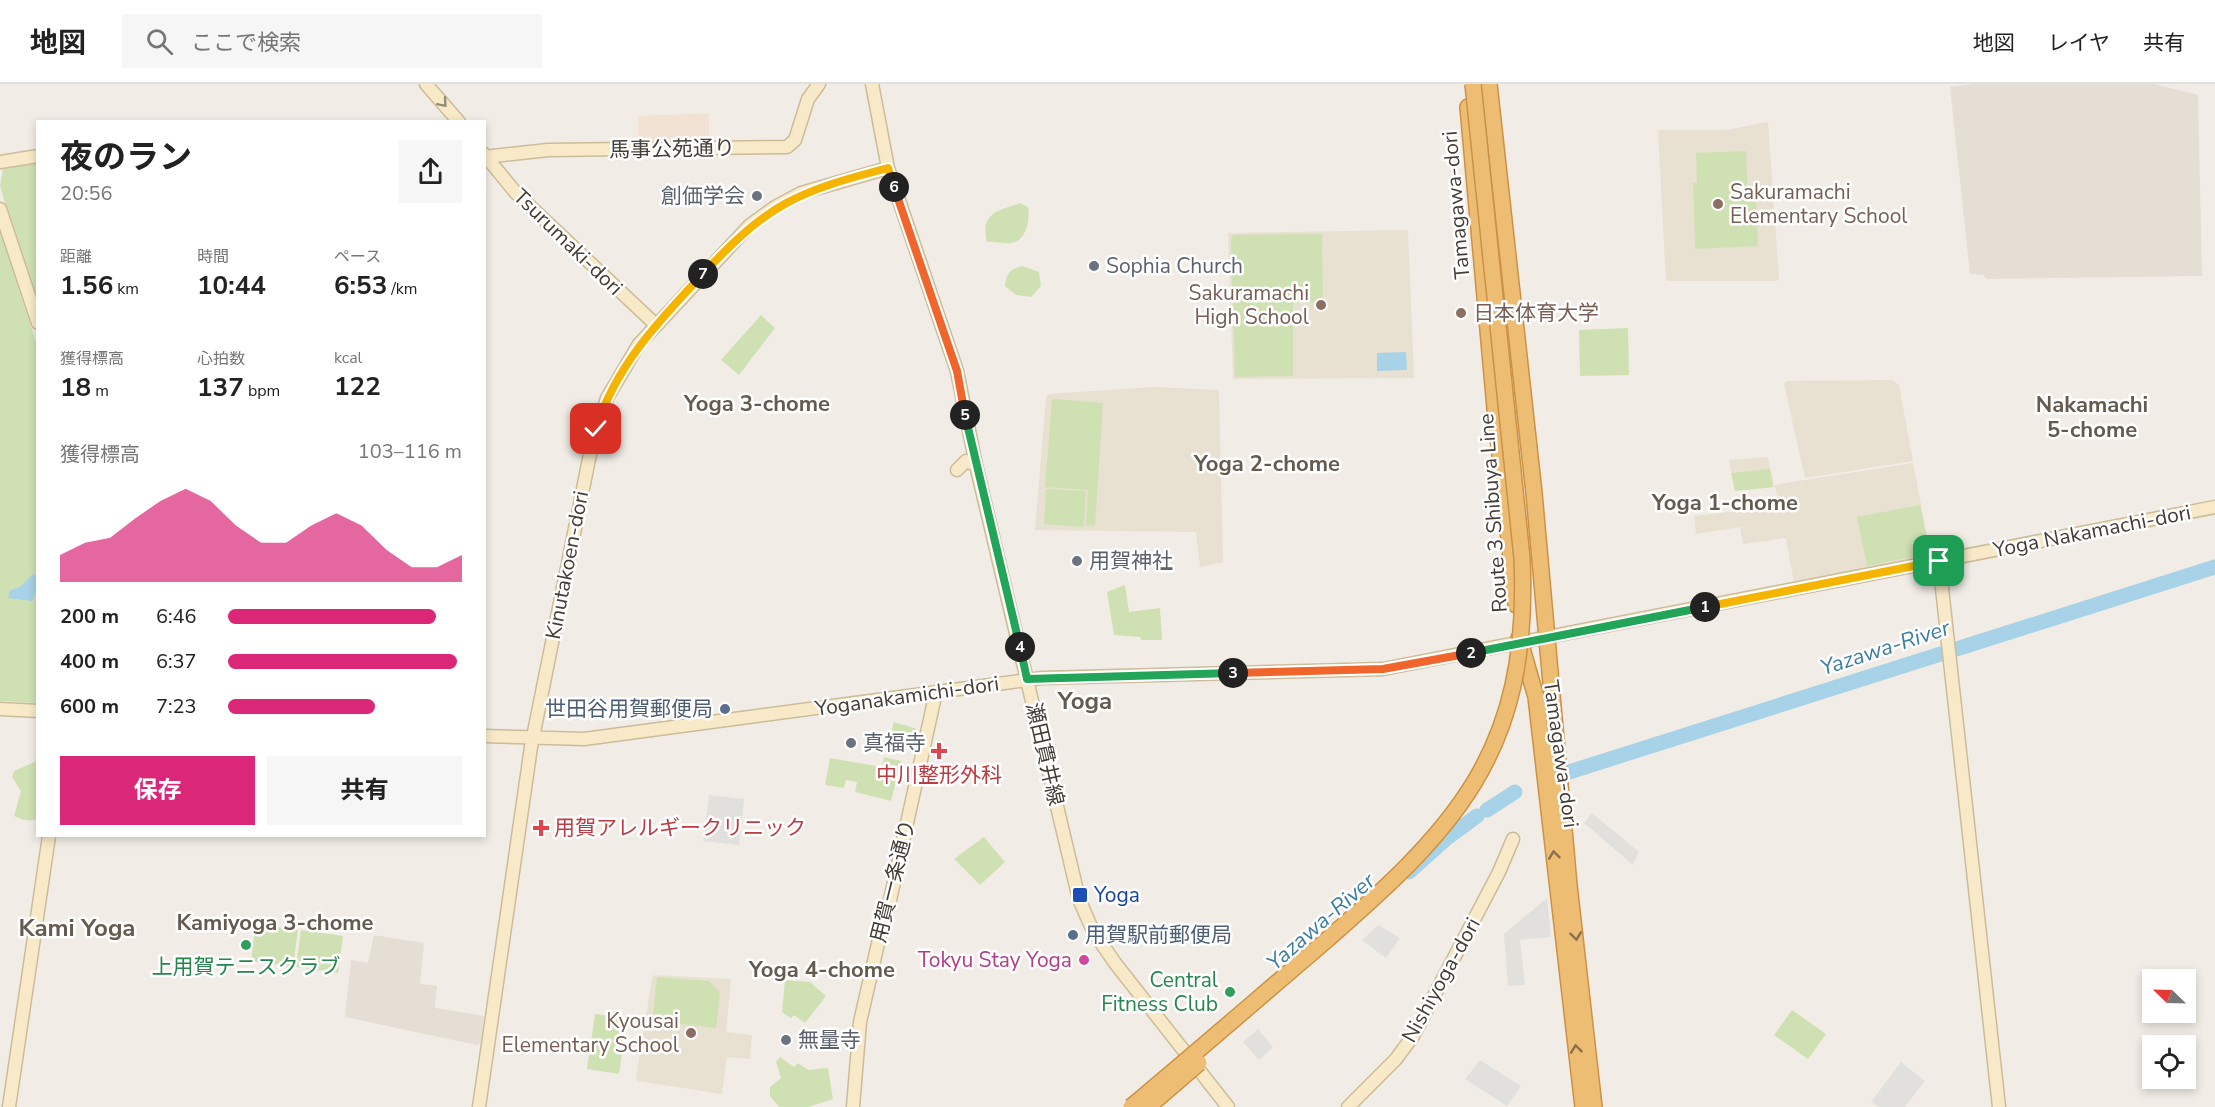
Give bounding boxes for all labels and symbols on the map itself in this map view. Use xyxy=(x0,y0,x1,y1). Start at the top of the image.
one-way arrow xyxy=(436,96,447,107)
street label: Tamagawa-dori xyxy=(1436,130,1476,280)
street label: 馬事公苑通り xyxy=(609,134,735,164)
pin: 6 xyxy=(879,172,909,202)
place label: Sakuramachi Elementary School xyxy=(1730,178,1908,230)
place label: 創価学会 xyxy=(661,182,745,210)
street label: Tsurumaki-dori xyxy=(507,183,629,301)
marker: 創価学会 xyxy=(750,189,764,203)
marker: Sakuramachi Elementary School xyxy=(1711,197,1725,211)
place label: Sophia Church xyxy=(1106,252,1243,280)
pin: 7 xyxy=(688,259,718,289)
marker: Sophia Church xyxy=(1087,259,1101,273)
place label: Sakuramachi High School xyxy=(1189,279,1310,331)
marker: Sakuramachi High School xyxy=(1314,298,1328,312)
place label: 日本体育大学 xyxy=(1473,299,1599,327)
marker: 日本体育大学 xyxy=(1454,306,1468,320)
district label: Yoga 3-chome xyxy=(683,389,830,419)
district label: Nakamachi 5-chome xyxy=(2036,390,2148,445)
pin: 5 xyxy=(950,400,980,430)
pin xyxy=(570,403,621,454)
street label: Route 3 Shibuya Line xyxy=(1472,413,1514,613)
district label: Yoga 2-chome xyxy=(1193,449,1340,479)
street label: Kinutakoen-dori xyxy=(539,488,595,642)
district label: Yoga 1-chome xyxy=(1651,488,1798,518)
street label: Yoga Nakamachi-dori xyxy=(1990,498,2193,564)
pin xyxy=(1913,535,1964,586)
place label: 用賀神社 xyxy=(1089,547,1173,575)
marker: 用賀神社 xyxy=(1070,554,1084,568)
pin: 1 xyxy=(1690,592,1720,622)
water label: Yazawa-River xyxy=(1816,613,1955,683)
pin: 4 xyxy=(1005,632,1035,662)
pin: 2 xyxy=(1456,638,1486,668)
pin: 3 xyxy=(1218,658,1248,688)
street label: Yoganakamichi-dori xyxy=(812,669,1001,723)
street label: Tamagawa-dori xyxy=(1537,678,1585,830)
district label: Yoga xyxy=(1057,685,1112,717)
place label: 世田谷用賀郵便局 xyxy=(545,695,713,723)
street label: 瀬田貫井線 xyxy=(1020,700,1070,808)
marker: 世田谷用賀郵便局 xyxy=(718,702,732,716)
place label: 真福寺 xyxy=(863,729,926,757)
marker: 真福寺 xyxy=(844,736,858,750)
marker: 中川整形外科 xyxy=(930,742,948,760)
place label: 中川整形外科 xyxy=(876,761,1002,789)
place label: 用賀アレルギークリニック xyxy=(554,814,806,842)
street label: 用賀一条通り xyxy=(864,816,922,946)
marker: 用賀アレルギークリニック xyxy=(532,819,550,837)
one-way arrow xyxy=(1548,851,1560,860)
water label: Yazawa-River xyxy=(1260,866,1382,977)
place label: Yoga xyxy=(1093,881,1140,909)
marker: Yoga xyxy=(1071,886,1089,904)
district label: Kamiyoga 3-chome xyxy=(176,908,374,938)
district label: Kami Yoga xyxy=(19,912,136,944)
street label: Nishiyoga-dori xyxy=(1395,913,1487,1047)
place label: 用賀駅前郵便局 xyxy=(1085,921,1232,949)
marker: 用賀駅前郵便局 xyxy=(1066,928,1080,942)
one-way arrow xyxy=(1569,931,1581,941)
marker: 上用賀テニスクラブ xyxy=(239,938,253,952)
place label: Tokyu Stay Yoga xyxy=(918,946,1072,974)
place label: 上用賀テニスクラブ xyxy=(152,953,341,981)
marker: Tokyu Stay Yoga xyxy=(1077,953,1091,967)
district label: Yoga 4-chome xyxy=(748,955,895,985)
place label: Central Fitness Club xyxy=(1101,966,1219,1018)
north arrow xyxy=(2142,969,2196,1023)
marker: Central Fitness Club xyxy=(1223,985,1237,999)
place label: Kyousai Elementary School xyxy=(501,1007,680,1059)
marker: Kyousai Elementary School xyxy=(684,1026,698,1040)
place label: 無量寺 xyxy=(798,1026,861,1054)
marker: 無量寺 xyxy=(779,1033,793,1047)
one-way arrow xyxy=(1570,1044,1582,1054)

